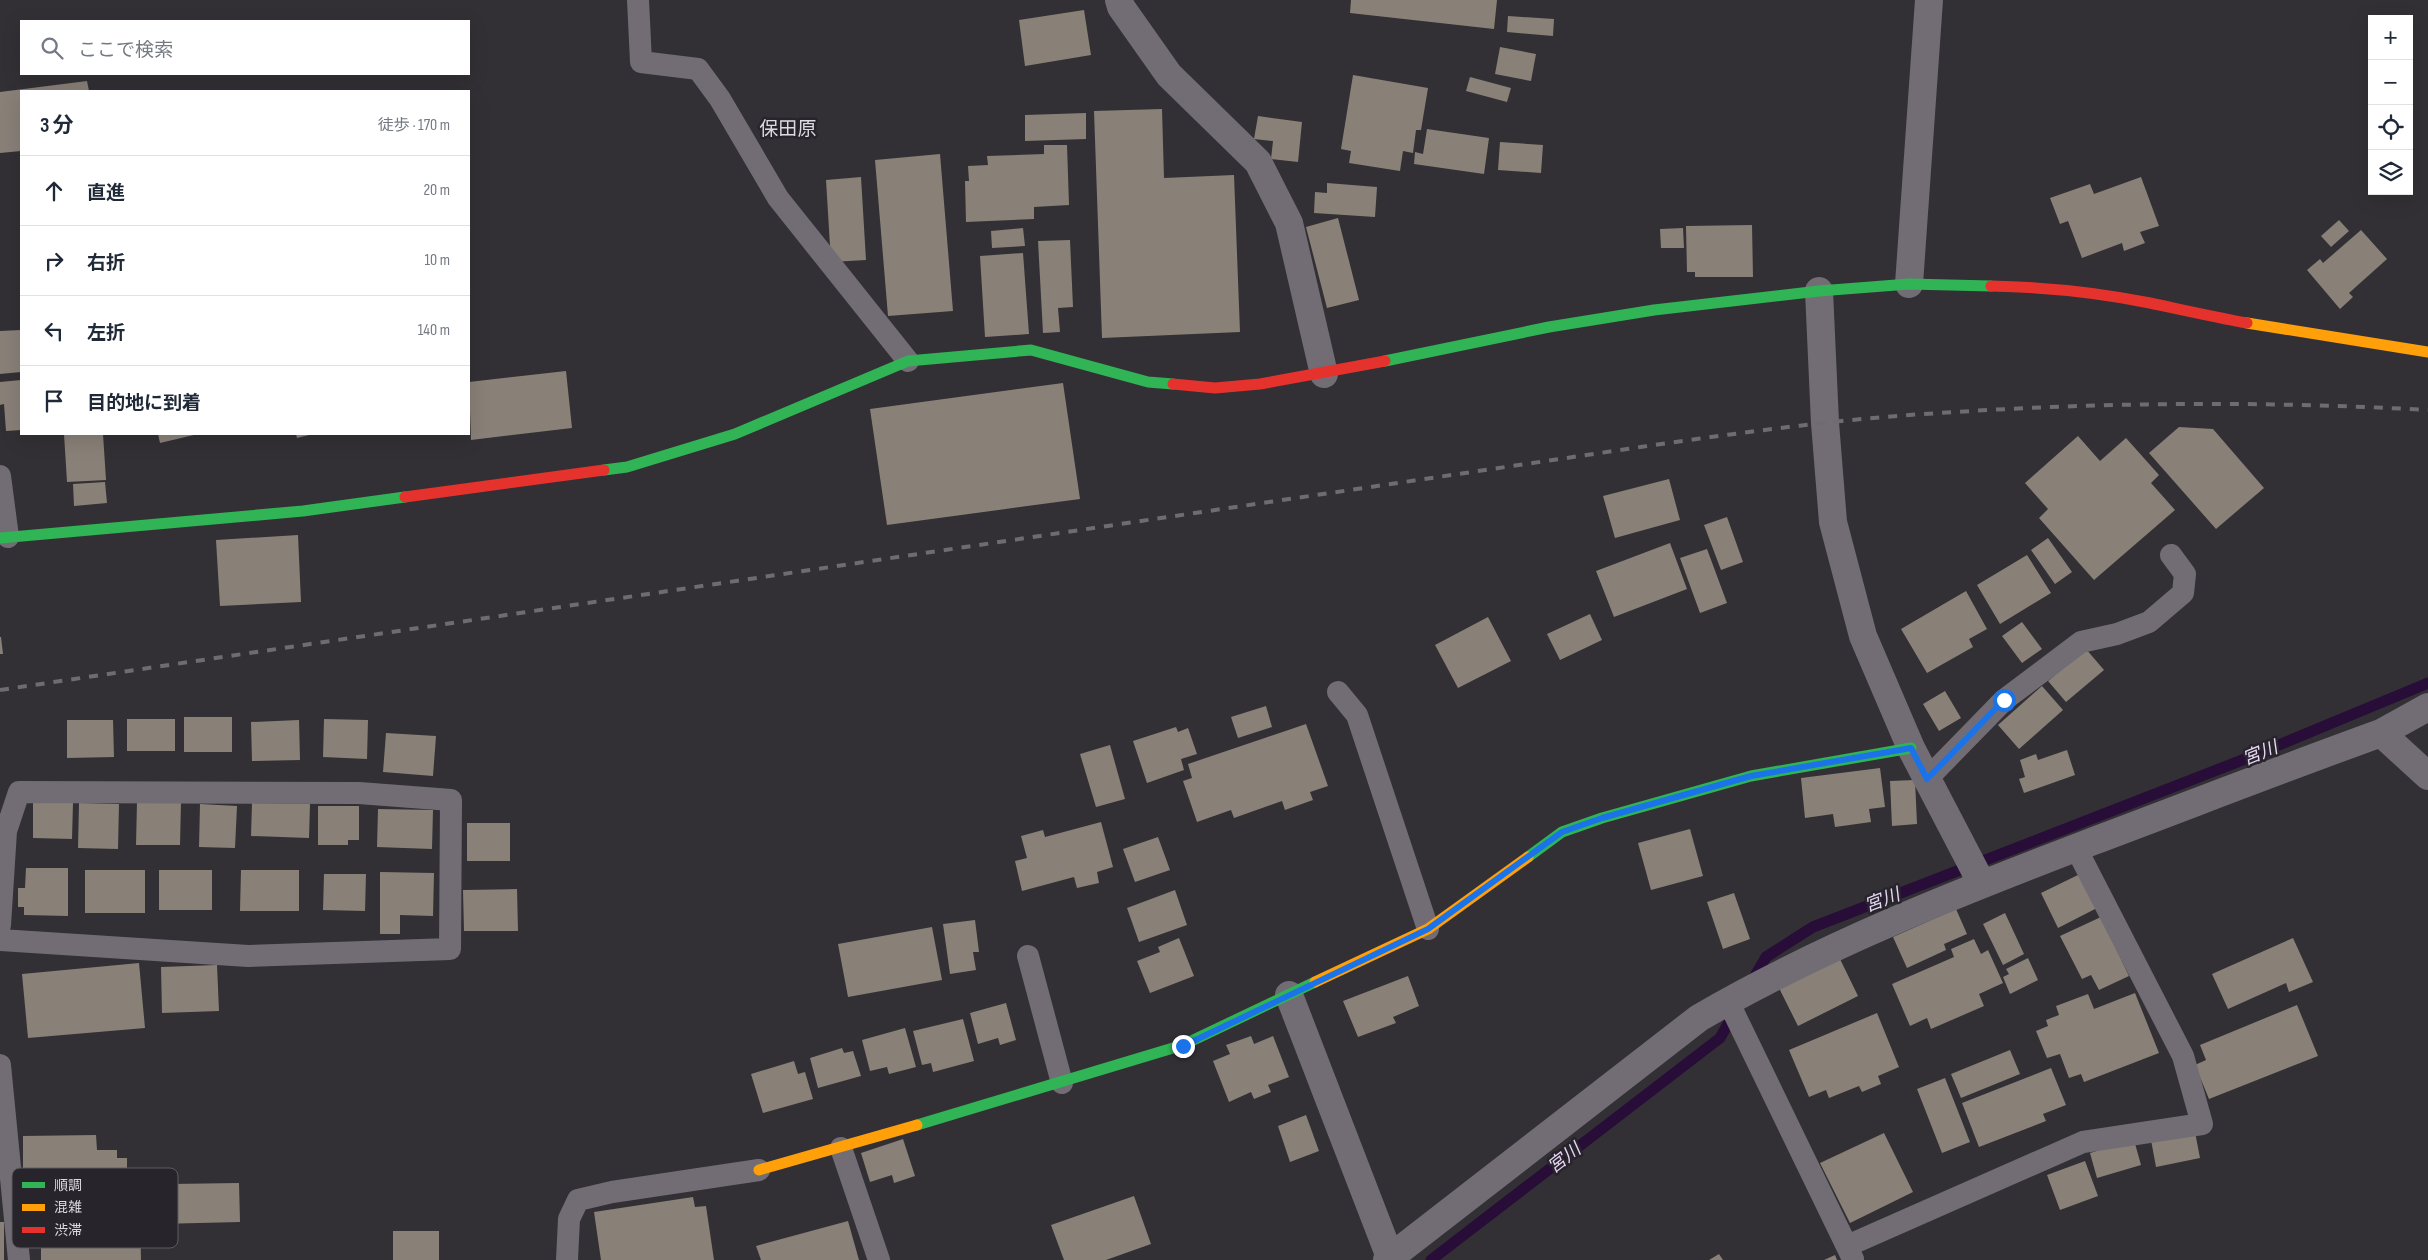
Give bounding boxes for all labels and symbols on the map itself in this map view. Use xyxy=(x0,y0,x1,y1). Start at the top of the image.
district label: 保田原 xyxy=(759,118,817,141)
route start xyxy=(1993,689,2016,712)
water label: 宮川 xyxy=(2240,736,2283,770)
water label: 宮川 xyxy=(1862,883,1905,917)
route end xyxy=(1172,1035,1195,1058)
water label: 宮川 xyxy=(1544,1138,1587,1178)
legend xyxy=(12,1168,178,1248)
text: 順調 xyxy=(54,1177,82,1194)
text: 混雑 xyxy=(54,1199,82,1216)
text: 渋滞 xyxy=(54,1222,82,1239)

